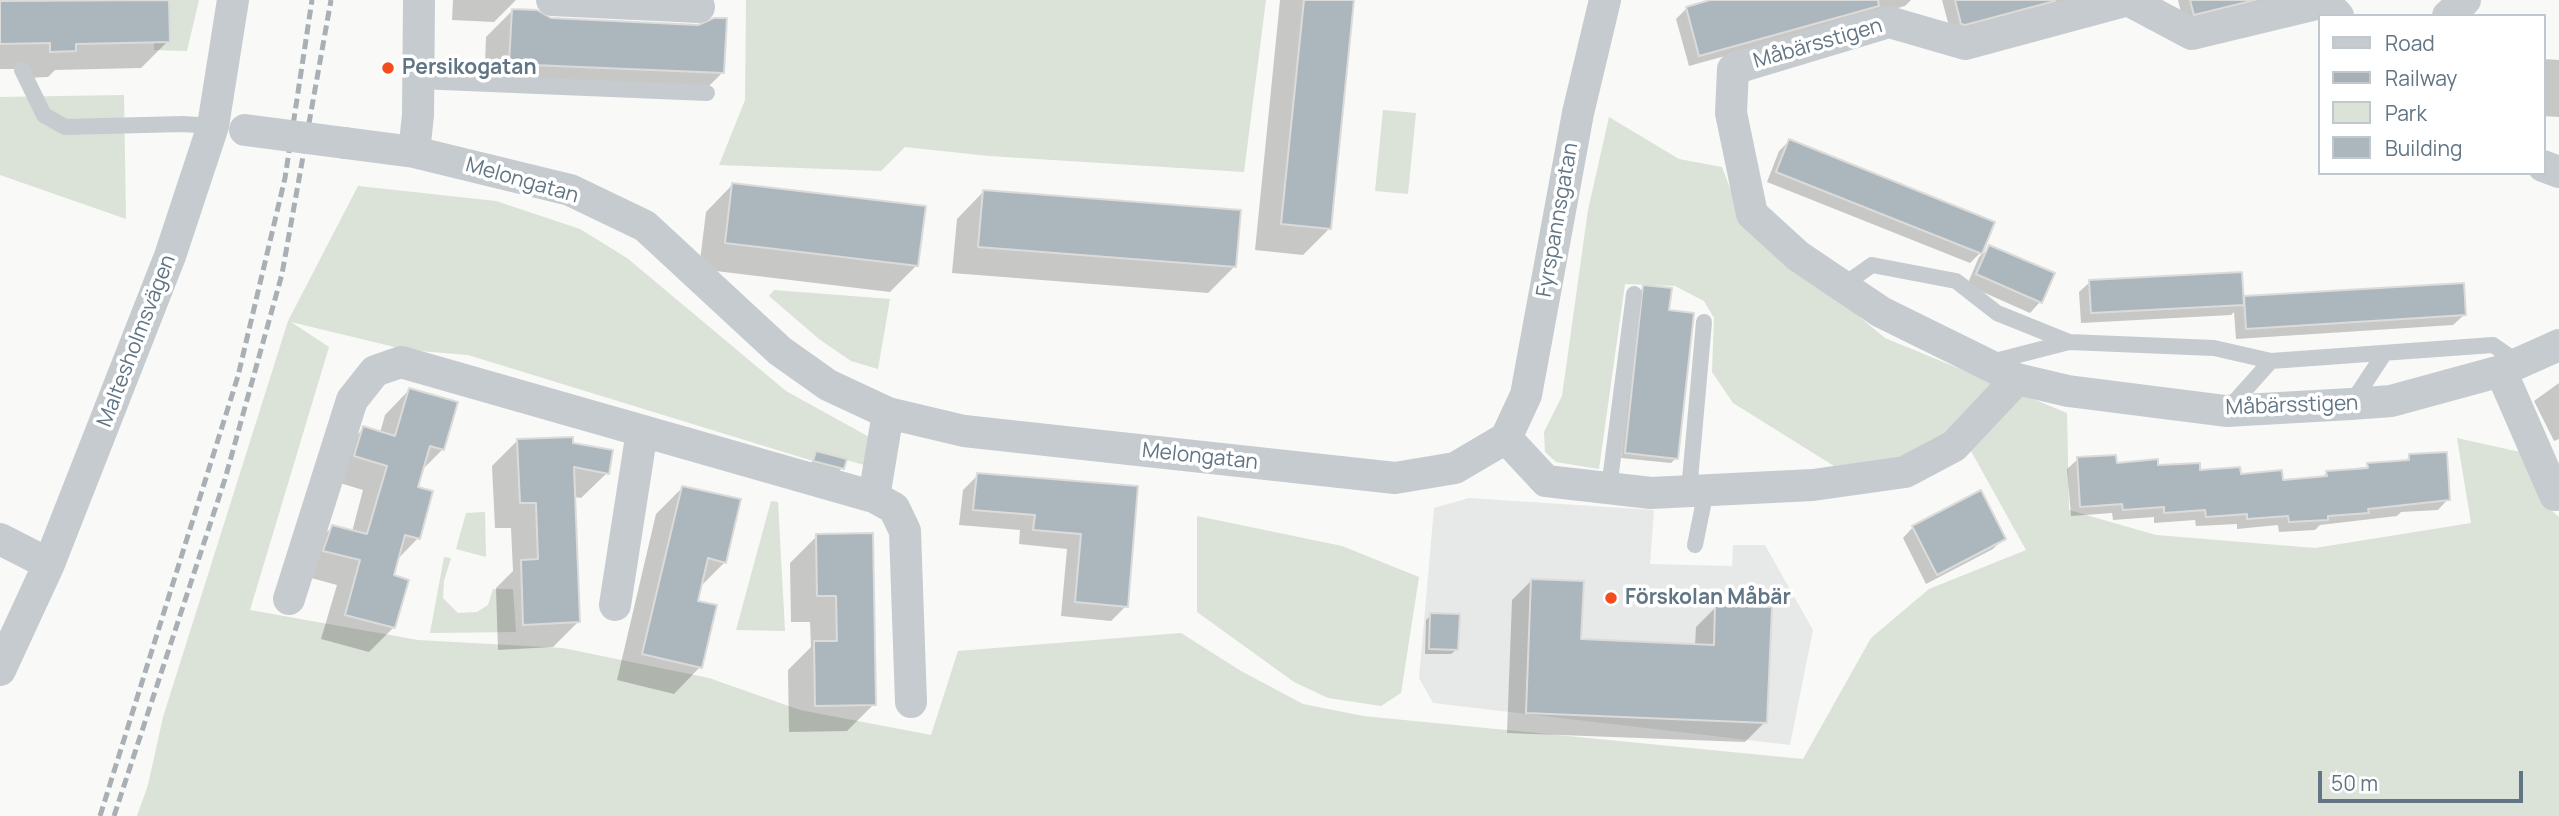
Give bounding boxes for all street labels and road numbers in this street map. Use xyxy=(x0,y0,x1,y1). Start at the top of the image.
street label: Måbärsstigen xyxy=(1751,14,1885,74)
street label: Fyrspannsgatan xyxy=(1532,141,1584,299)
street label: Melongatan xyxy=(463,153,581,209)
street label: Maltesholmsvägen xyxy=(93,251,181,431)
street label: Måbärsstigen xyxy=(2225,391,2359,421)
street label: Melongatan xyxy=(1141,438,1259,476)

